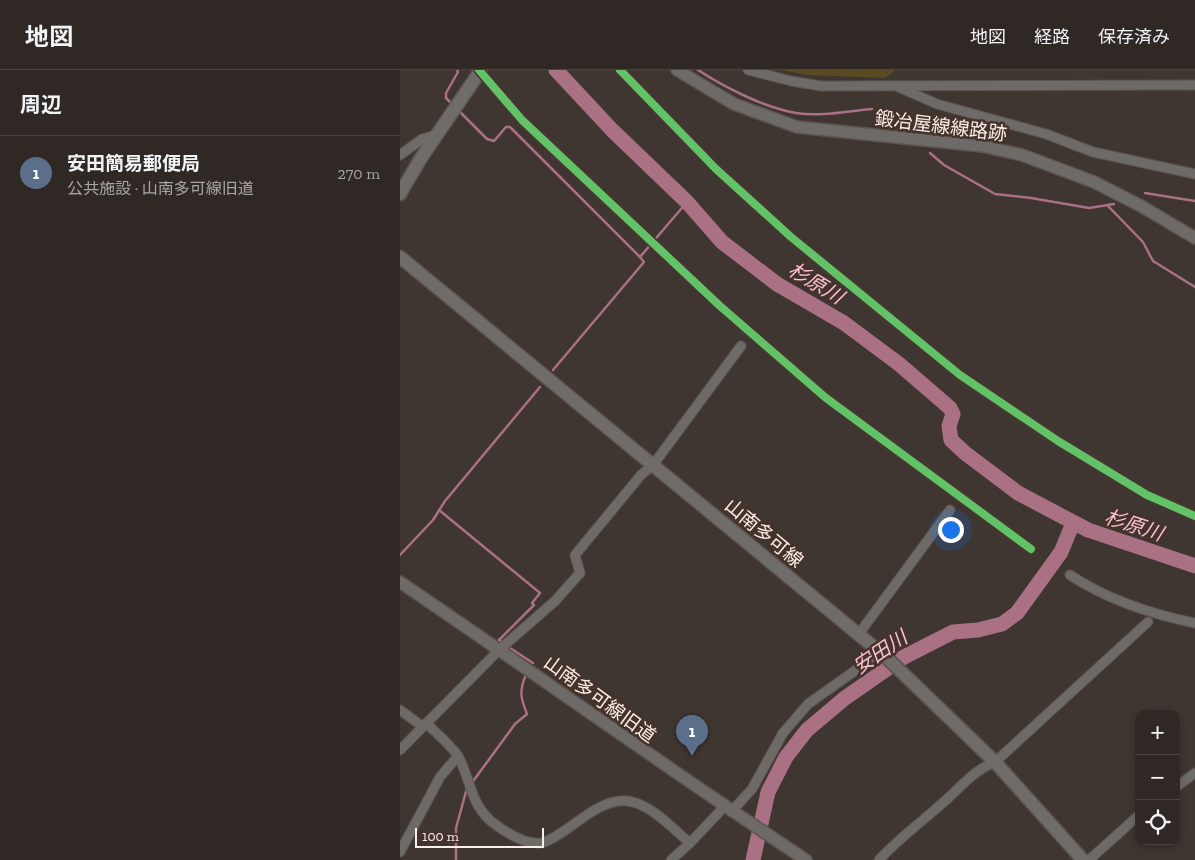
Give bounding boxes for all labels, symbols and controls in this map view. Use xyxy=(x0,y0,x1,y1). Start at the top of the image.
text: 地図 xyxy=(25,22,73,51)
text: 地図 xyxy=(970,26,1006,48)
text: 経路 xyxy=(1034,26,1070,48)
text: 保存済み xyxy=(1098,26,1170,48)
text: 周辺 xyxy=(20,92,62,117)
street label: 鍛冶屋線線路跡 xyxy=(874,106,1008,146)
text: 安田簡易郵便局 xyxy=(67,152,200,175)
text: 1 xyxy=(33,164,39,183)
text: 270 m xyxy=(338,164,380,183)
text: 公共施設 · 山南多可線旧道 xyxy=(67,179,254,198)
water label: 杉原川 xyxy=(784,257,850,310)
street label: 山南多可線 xyxy=(720,494,808,572)
water label: 杉原川 xyxy=(1102,504,1168,546)
your location xyxy=(938,517,964,543)
water label: 安田川 xyxy=(848,624,913,679)
street label: 山南多可線旧道 xyxy=(539,651,661,747)
map controls xyxy=(1135,710,1180,845)
button: + xyxy=(1135,710,1180,755)
pin: 1 xyxy=(676,715,708,756)
button: − xyxy=(1135,755,1180,800)
button: locate xyxy=(1135,800,1180,845)
scale bar xyxy=(415,825,544,848)
text: 100 m xyxy=(422,828,459,845)

